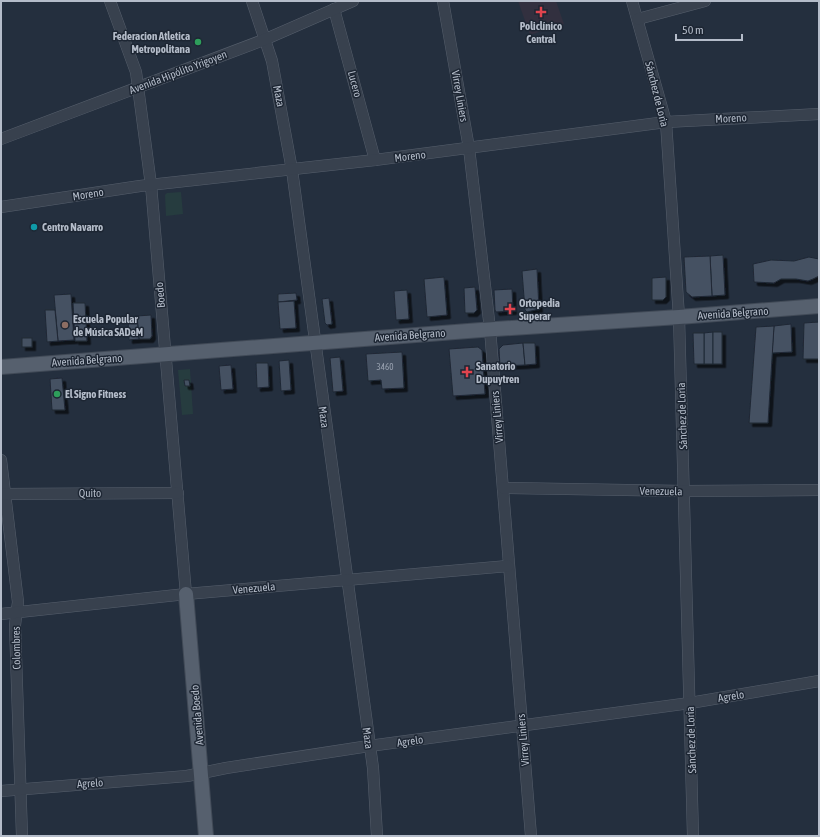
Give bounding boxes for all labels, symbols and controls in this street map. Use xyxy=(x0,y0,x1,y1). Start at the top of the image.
marker: Policlínico Central xyxy=(535,6,547,18)
scale bar xyxy=(676,16,742,42)
place label: Policlínico Central xyxy=(520,20,562,45)
text: 50 m xyxy=(682,23,704,37)
place label: Federacion Atletica Metropolitana xyxy=(113,30,190,55)
marker: Federacion Atletica Metropolitana xyxy=(193,37,203,47)
street label: Avenida Hipólito Yrigoyen xyxy=(128,48,228,96)
street label: Sánchez de Loria xyxy=(643,60,671,128)
street label: Lucero xyxy=(346,69,364,99)
street label: Virrey Liniers xyxy=(450,69,470,123)
street label: Maza xyxy=(271,84,287,108)
street label: Moreno xyxy=(715,111,747,125)
street label: Moreno xyxy=(394,148,426,164)
street label: Moreno xyxy=(72,186,104,202)
place label: Centro Navarro xyxy=(42,221,103,233)
marker: Centro Navarro xyxy=(29,222,39,232)
street label: Boedo xyxy=(153,282,167,308)
place label: Ortopedia Superar xyxy=(519,297,560,322)
marker: Ortopedia Superar xyxy=(504,303,516,315)
street label: Avenida Belgrano xyxy=(697,305,769,321)
place label: Escuela Popular de Música SADeM xyxy=(73,313,143,338)
marker: Escuela Popular de Música SADeM xyxy=(60,320,70,330)
street label: Avenida Belgrano xyxy=(374,327,446,343)
street label: Avenida Belgrano xyxy=(51,352,123,368)
place label: Sanatorio Dupuytren xyxy=(476,360,519,385)
house number: 3460 xyxy=(377,362,393,372)
marker: Sanatorio Dupuytren xyxy=(461,366,473,378)
street label: Sánchez de Loria xyxy=(675,382,689,450)
place label: El Signo Fitness xyxy=(65,388,126,400)
marker: El Signo Fitness xyxy=(52,389,62,399)
street label: Virrey Liniers xyxy=(489,390,505,443)
street label: Maza xyxy=(317,405,331,429)
street label: Venezuela xyxy=(640,485,682,497)
street label: Quito xyxy=(79,487,101,499)
street label: Venezuela xyxy=(232,580,276,596)
street label: Colombres xyxy=(10,626,22,670)
street label: Avenida Boedo xyxy=(188,684,206,746)
street label: Agrelo xyxy=(717,688,745,704)
street label: Sánchez de Loria xyxy=(684,706,698,774)
street label: Virrey Liniers xyxy=(515,713,531,766)
street label: Maza xyxy=(361,726,375,750)
street label: Agrelo xyxy=(396,733,424,749)
street label: Agrelo xyxy=(76,776,104,790)

